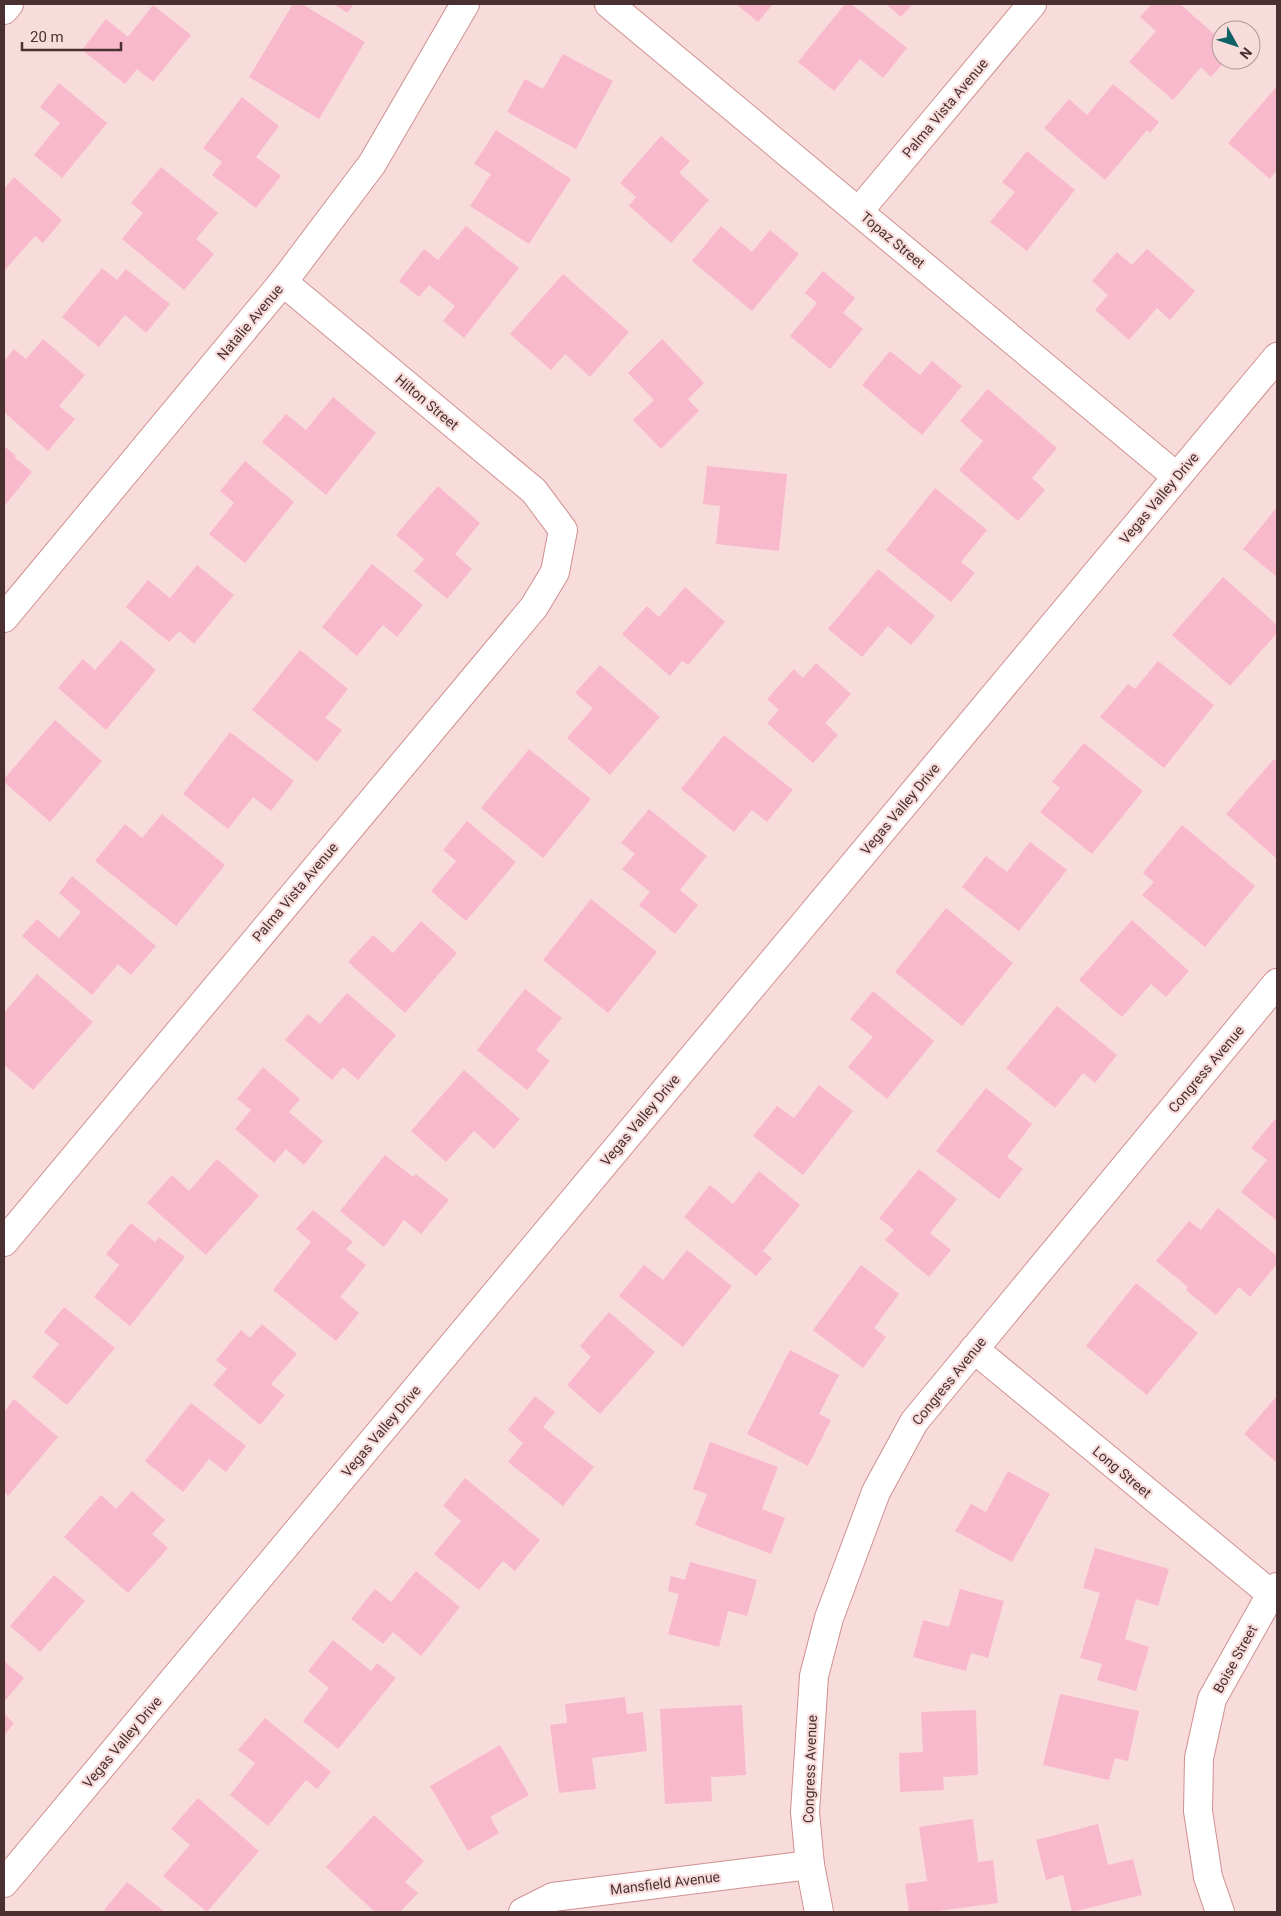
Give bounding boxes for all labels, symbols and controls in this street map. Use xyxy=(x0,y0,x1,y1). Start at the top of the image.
scale bar xyxy=(22,20,121,52)
north arrow xyxy=(1211,20,1261,70)
text: 20 m xyxy=(30,28,64,46)
text: N xyxy=(1237,44,1255,62)
street label: Palma Vista Avenue xyxy=(899,55,991,161)
street label: Topaz Street xyxy=(858,209,929,272)
street label: Natalie Avenue xyxy=(214,281,286,363)
street label: Hilton Street xyxy=(392,371,462,433)
street label: Vegas Valley Drive xyxy=(1116,449,1202,547)
street label: Vegas Valley Drive xyxy=(857,760,943,858)
street label: Palma Vista Avenue xyxy=(249,839,341,945)
street label: Congress Avenue xyxy=(1165,1022,1247,1116)
street label: Vegas Valley Drive xyxy=(597,1071,683,1169)
street label: Congress Avenue xyxy=(909,1334,989,1428)
street label: Vegas Valley Drive xyxy=(338,1382,424,1480)
street label: Long Street xyxy=(1089,1443,1155,1501)
street label: Boise Street xyxy=(1210,1622,1260,1696)
street label: Vegas Valley Drive xyxy=(79,1693,165,1791)
street label: Congress Avenue xyxy=(800,1715,820,1823)
street label: Mansfield Avenue xyxy=(609,1868,721,1898)

